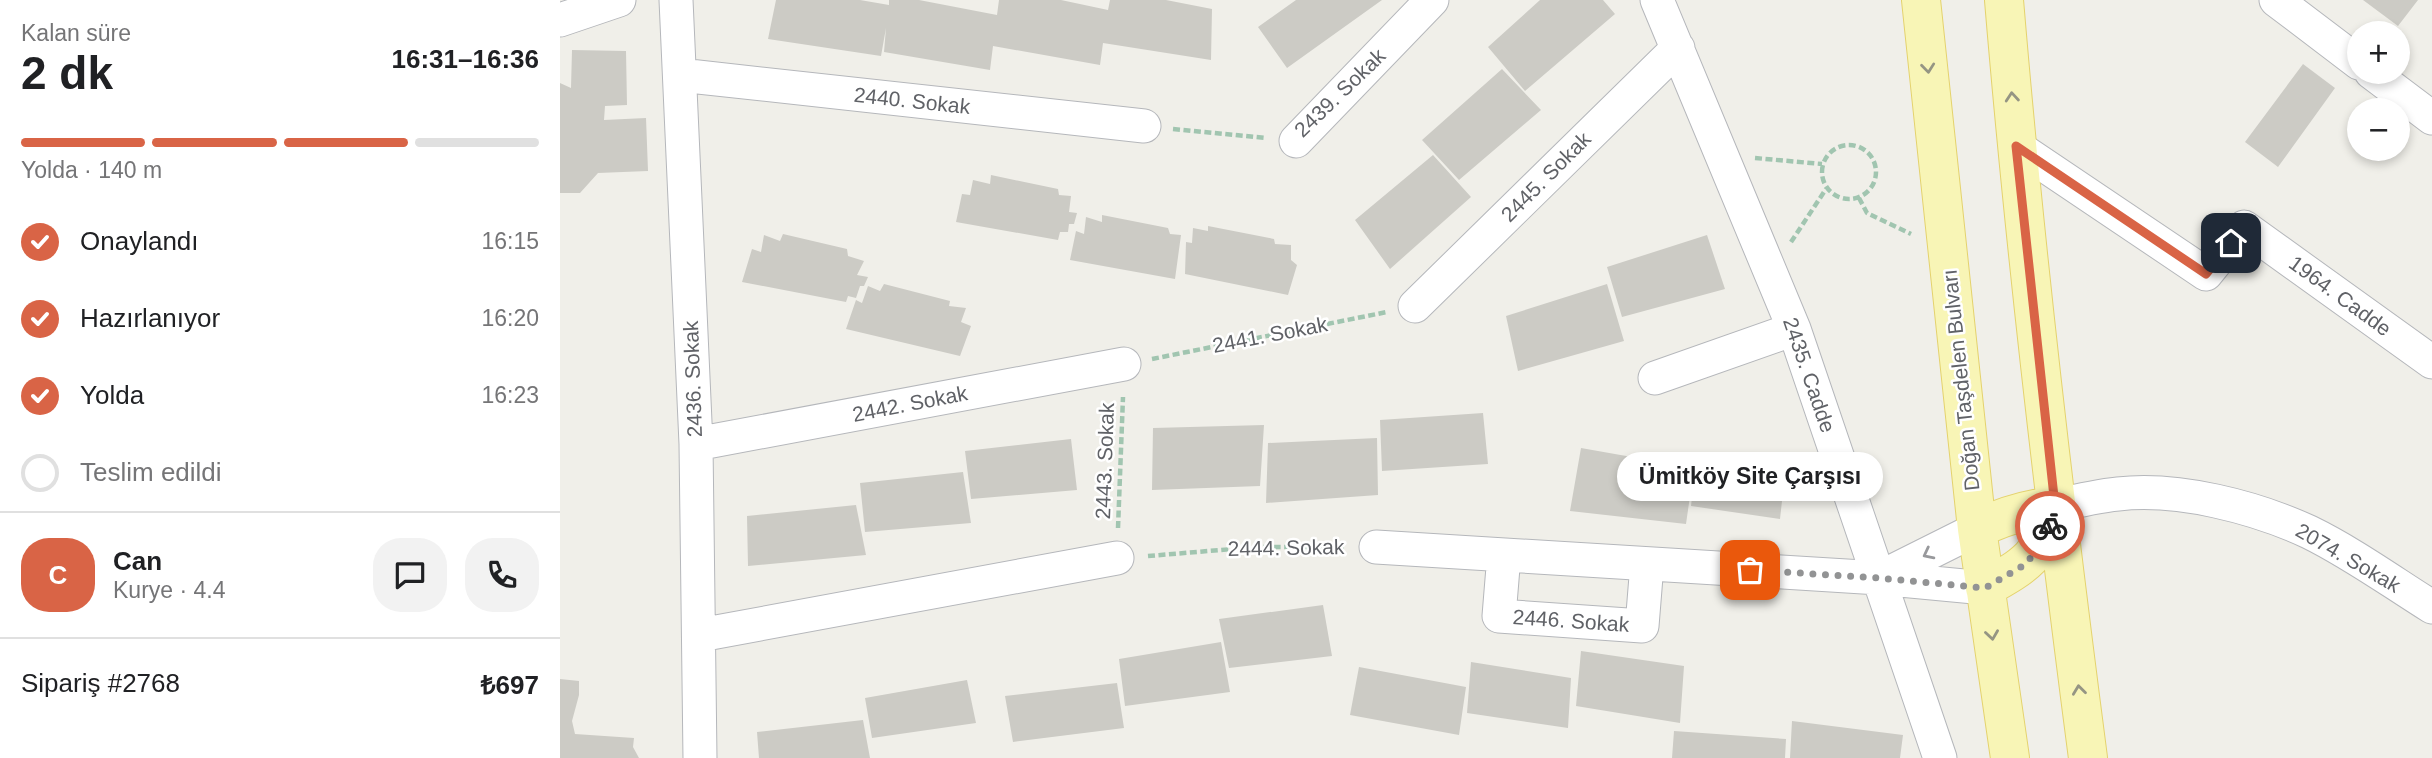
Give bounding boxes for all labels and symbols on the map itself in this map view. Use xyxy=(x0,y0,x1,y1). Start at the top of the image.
street label: 2439. Sokak xyxy=(1290,43,1390,141)
one-way arrow xyxy=(1921,62,1936,74)
street label: 2440. Sokak xyxy=(853,83,972,118)
one-way arrow xyxy=(2005,91,2020,102)
street label: 2445. Sokak xyxy=(1496,127,1595,226)
pin xyxy=(2201,213,2261,273)
street label: 1964. Cadde xyxy=(2285,251,2396,340)
street label: Doğan Taşdelen Bulvarı xyxy=(1937,268,1984,492)
street label: 2441. Sokak xyxy=(1210,312,1330,357)
street label: 2435. Cadde xyxy=(1779,314,1840,435)
street label: 2436. Sokak xyxy=(679,320,706,438)
street label: 2442. Sokak xyxy=(850,381,970,426)
street label: 2443. Sokak xyxy=(1091,402,1118,520)
callout: Ümitköy Site Çarşısı xyxy=(1617,451,1883,500)
courier xyxy=(2015,491,2085,561)
street label: 2074. Sokak xyxy=(2292,518,2405,597)
street label: 2444. Sokak xyxy=(1227,535,1345,560)
pin xyxy=(1720,540,1780,600)
one-way arrow xyxy=(1923,545,1935,559)
street label: 2446. Sokak xyxy=(1512,605,1631,636)
one-way arrow xyxy=(1984,629,1999,641)
one-way arrow xyxy=(2071,684,2086,696)

